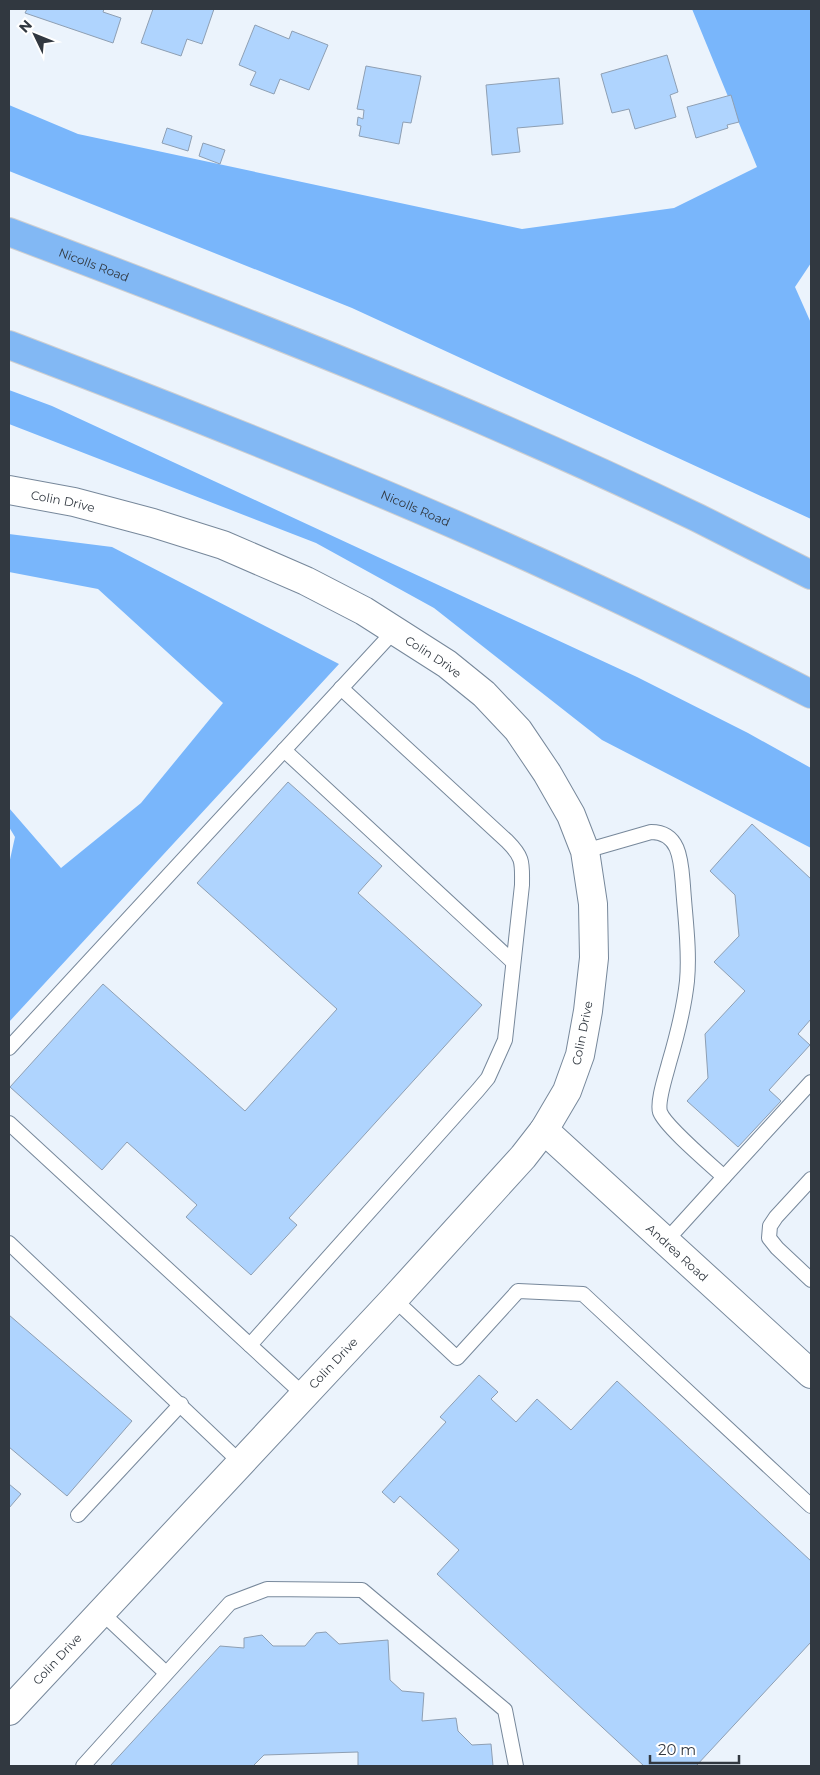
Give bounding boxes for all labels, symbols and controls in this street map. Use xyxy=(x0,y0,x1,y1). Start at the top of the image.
north arrow xyxy=(10,10,60,60)
text: N xyxy=(15,16,36,36)
street label: Nicolls Road xyxy=(57,244,131,284)
street label: Nicolls Road xyxy=(379,486,453,529)
street label: Colin Drive xyxy=(30,487,97,515)
street label: Colin Drive xyxy=(403,632,465,681)
street label: Colin Drive xyxy=(568,1000,596,1066)
street label: Andrea Road xyxy=(644,1220,712,1284)
street label: Colin Drive xyxy=(305,1334,361,1392)
street label: Colin Drive xyxy=(29,1630,85,1688)
scale bar xyxy=(650,1732,739,1764)
text: 20 m xyxy=(658,1740,696,1759)

